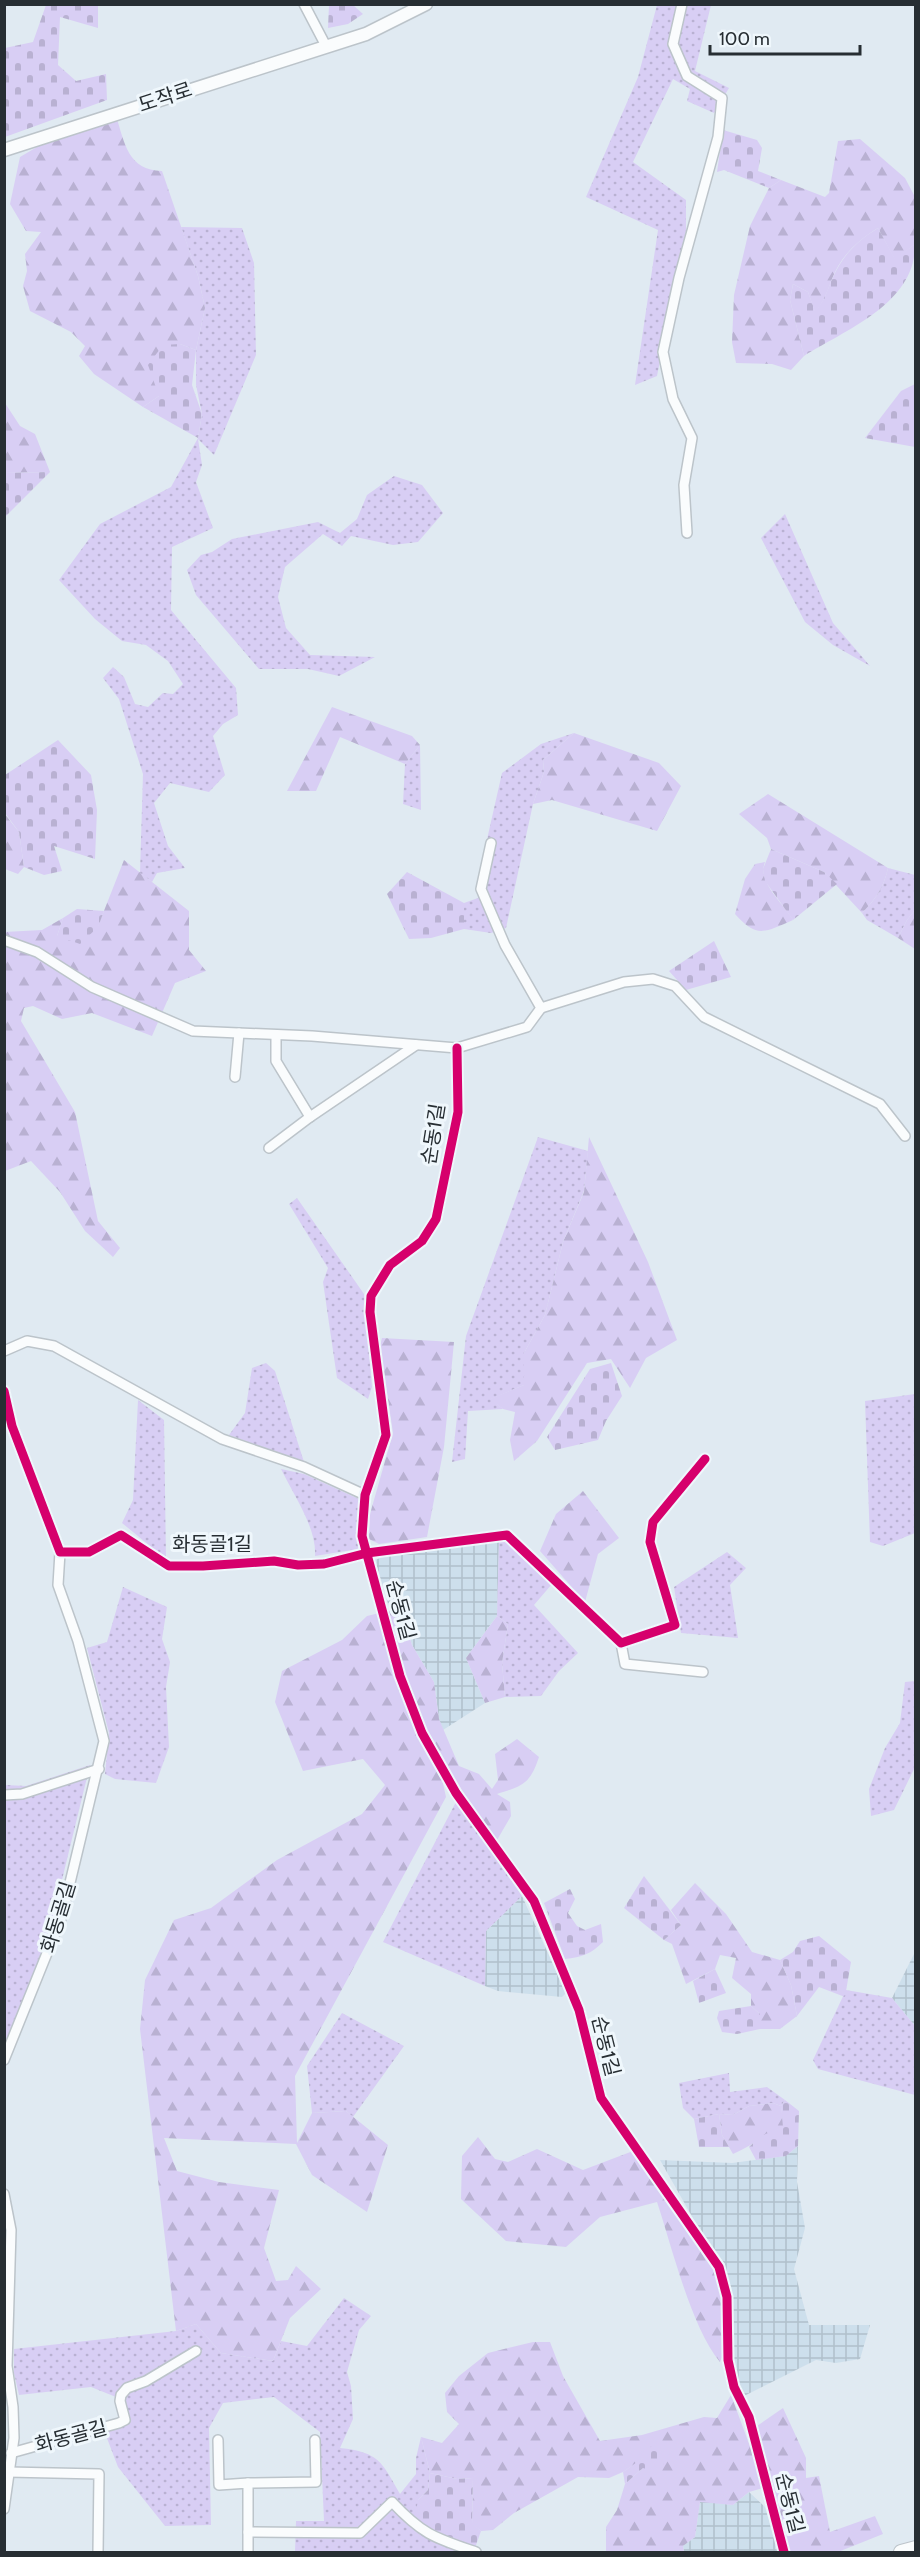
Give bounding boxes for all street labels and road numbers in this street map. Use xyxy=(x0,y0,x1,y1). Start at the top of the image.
street label: 도작로 xyxy=(135,77,195,117)
street label: 순동1길 xyxy=(416,1102,450,1166)
street label: 화동골1길 xyxy=(172,1532,252,1556)
street label: 순동1길 xyxy=(381,1577,421,1643)
street label: 화동골길 xyxy=(36,1878,80,1956)
street label: 순동1길 xyxy=(587,2013,625,2079)
street label: 화동골길 xyxy=(32,2415,110,2457)
street label: 순동1길 xyxy=(771,2470,809,2536)

